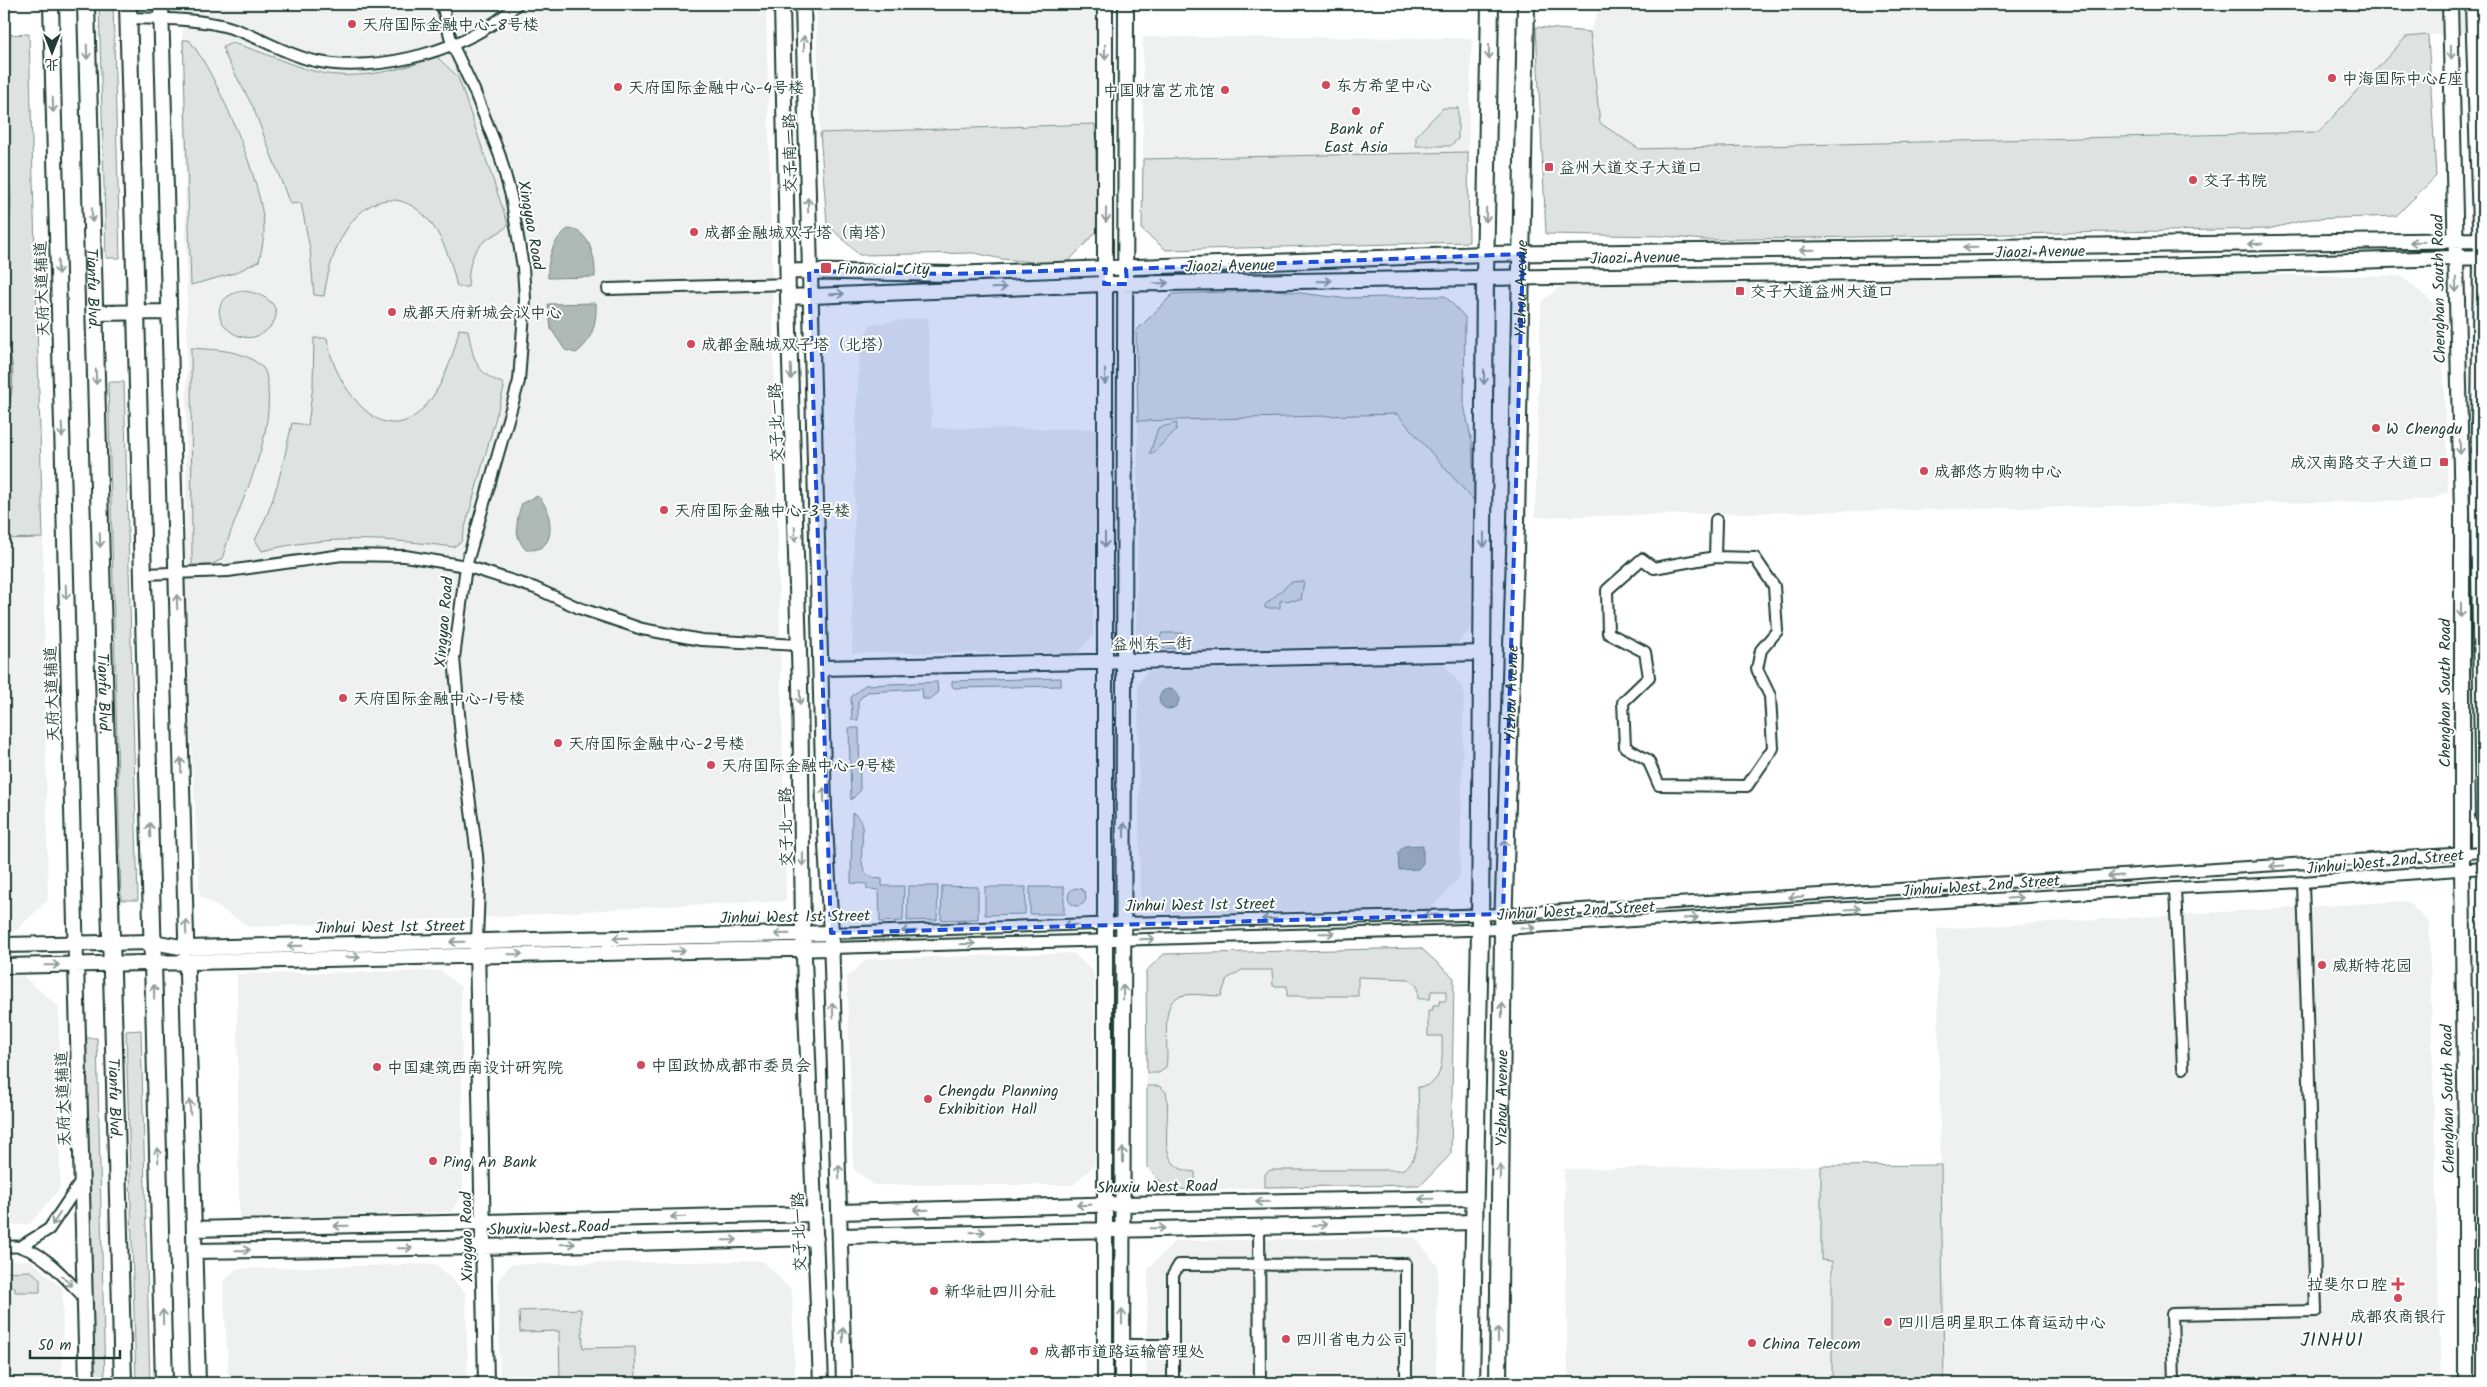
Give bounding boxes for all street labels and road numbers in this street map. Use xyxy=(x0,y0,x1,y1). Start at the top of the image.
street label: 交子南一路 xyxy=(777,113,804,193)
street label: Xingyao Road xyxy=(510,178,551,273)
street label: Chenghan South Road xyxy=(2426,213,2453,364)
street label: Yizhou Avenue xyxy=(1509,239,1535,337)
street label: Jiaozi Avenue xyxy=(1995,239,2085,266)
street label: 天府大道辅道 xyxy=(28,241,57,337)
street label: Jiaozi Avenue xyxy=(1590,245,1680,272)
street label: Tianfu Blvd. xyxy=(79,248,106,330)
street label: Jiaozi Avenue xyxy=(1185,253,1275,280)
street label: 交子北一路 xyxy=(763,383,790,463)
street label: Xingyao Road xyxy=(428,575,461,668)
street label: Chenghan South Road xyxy=(2433,617,2458,768)
street label: 益州东一街 xyxy=(1112,631,1192,658)
street label: Yizhou Avenue xyxy=(1498,644,1526,742)
street label: 天府大道辅道 xyxy=(38,646,67,742)
street label: Tianfu Blvd. xyxy=(89,653,117,735)
street label: 交子北一路 xyxy=(773,787,800,867)
street label: Jinhui West 2nd Street xyxy=(2305,843,2466,882)
street label: Jinhui West 2nd Street xyxy=(1901,868,2062,904)
street label: Jinhui West 1st Street xyxy=(1125,892,1276,919)
street label: Jinhui West 2nd Street xyxy=(1496,895,1657,928)
street label: Jinhui West 1st Street xyxy=(720,904,871,931)
street label: Jinhui West 1st Street xyxy=(315,914,466,941)
street label: Chenghan South Road xyxy=(2435,1023,2462,1174)
street label: Yizhou Avenue xyxy=(1490,1049,1516,1147)
street label: 天府大道辅道 xyxy=(49,1051,78,1147)
street label: Tianfu Blvd. xyxy=(100,1058,127,1140)
street label: Shuxiu West Road xyxy=(1096,1174,1219,1201)
street label: Xingyao Road xyxy=(454,1190,481,1283)
street label: 交子北一路 xyxy=(786,1192,813,1272)
street label: Shuxiu West Road xyxy=(488,1214,611,1243)

